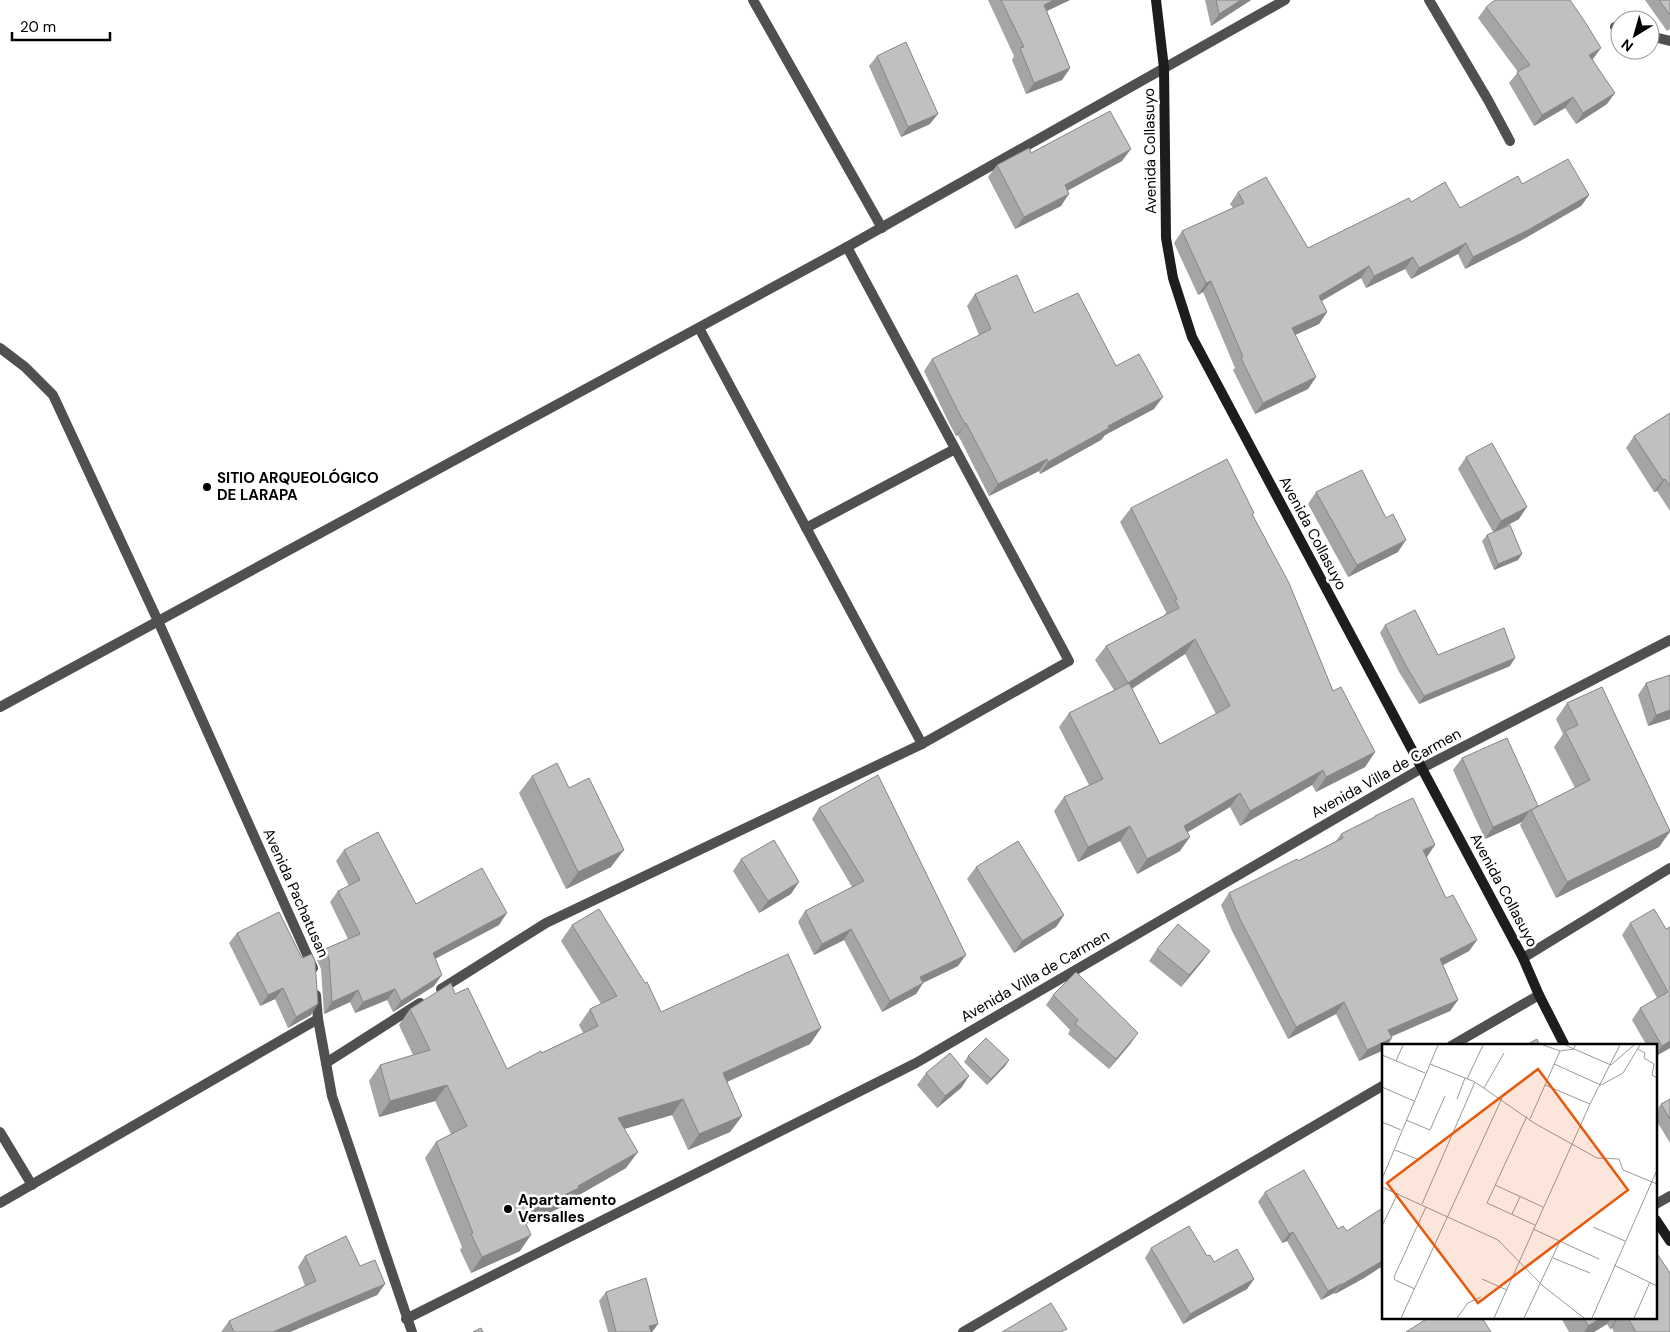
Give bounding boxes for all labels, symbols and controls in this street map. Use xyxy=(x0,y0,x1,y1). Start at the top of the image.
scale bar xyxy=(12,10,110,42)
north arrow xyxy=(1610,10,1660,60)
text: 20 m xyxy=(20,17,56,37)
text: N xyxy=(1618,35,1637,56)
street label: Avenida Collasuyo xyxy=(1139,88,1161,214)
place label: SITIO ARQUEOLÓGICO DE LARAPA xyxy=(217,468,379,505)
street label: Avenida Collasuyo xyxy=(1275,473,1351,593)
marker: SITIO ARQUEOLÓGICO DE LARAPA xyxy=(201,481,213,493)
street label: Avenida Villa de Carmen xyxy=(1308,723,1464,823)
street label: Avenida Pachatusan xyxy=(259,825,333,961)
street label: Avenida Collasuyo xyxy=(1466,830,1542,950)
street label: Avenida Villa de Carmen xyxy=(957,925,1113,1027)
inset map xyxy=(1382,1044,1658,1320)
place label: Apartamento Versalles xyxy=(518,1190,617,1227)
marker: Apartamento Versalles xyxy=(502,1203,514,1215)

